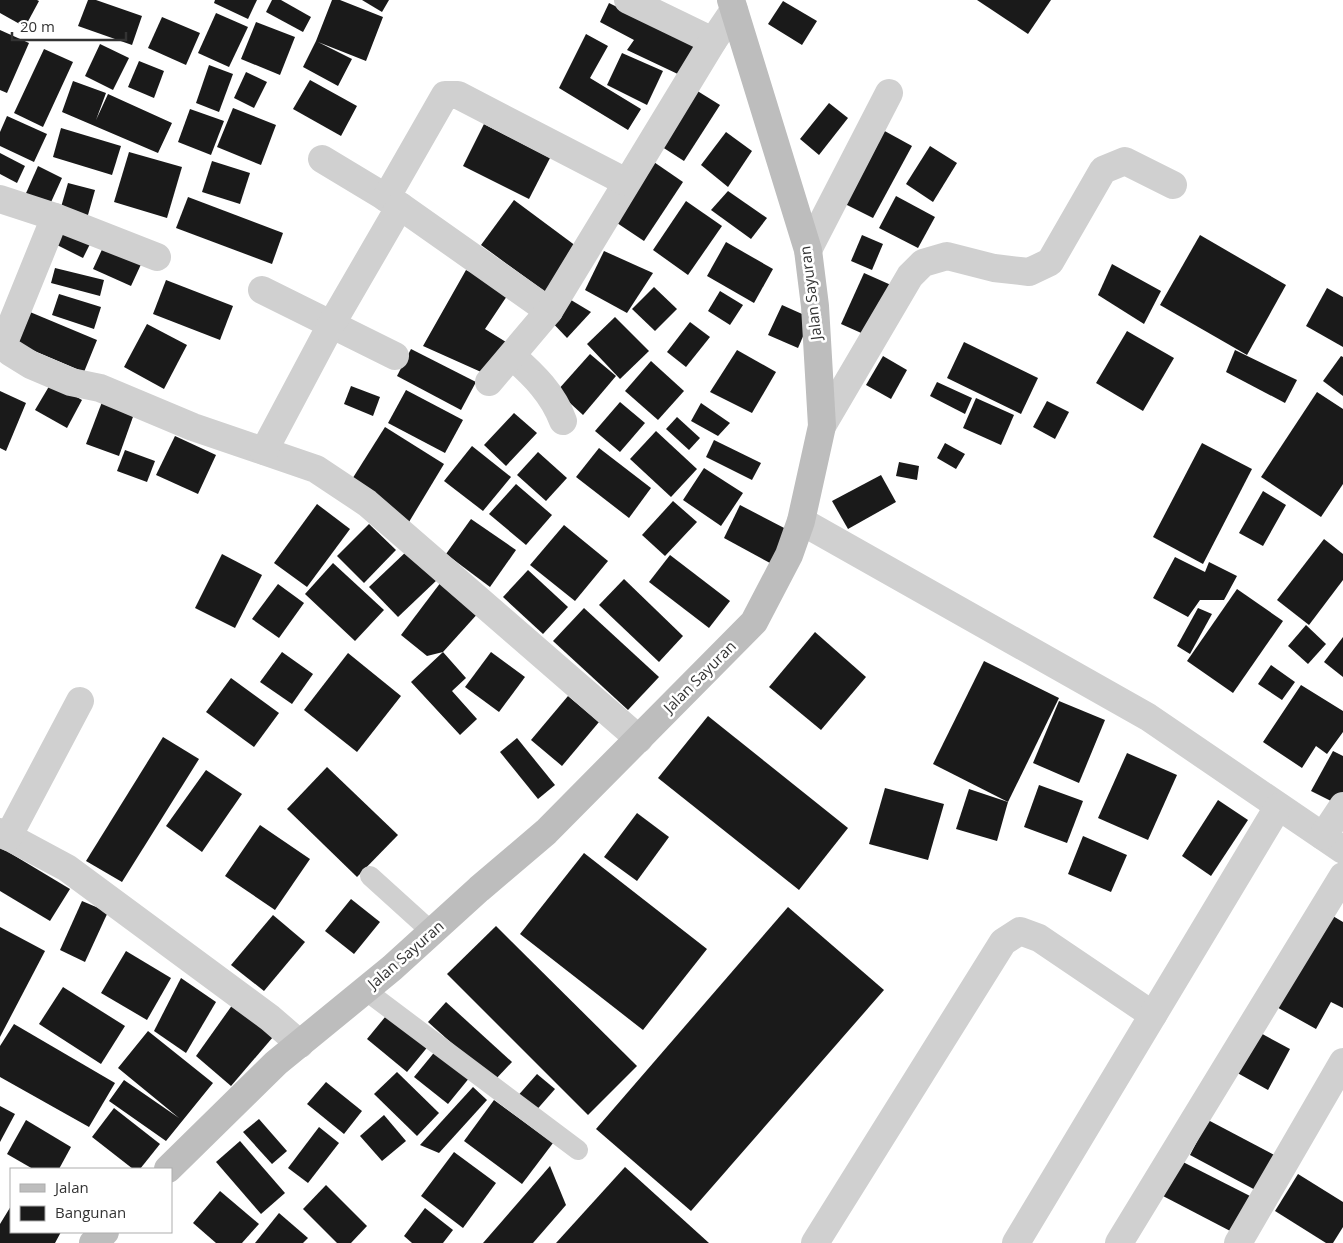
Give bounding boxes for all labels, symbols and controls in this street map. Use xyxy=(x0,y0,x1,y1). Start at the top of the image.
scale bar xyxy=(12,10,126,42)
text: 20 m xyxy=(20,16,55,36)
street label: Jalan Sayuran xyxy=(794,245,826,343)
street label: Jalan Sayuran xyxy=(657,636,740,718)
street label: Jalan Sayuran xyxy=(362,916,448,994)
legend xyxy=(10,1168,172,1233)
text: Jalan xyxy=(53,1177,89,1197)
text: Bangunan xyxy=(55,1202,126,1222)

